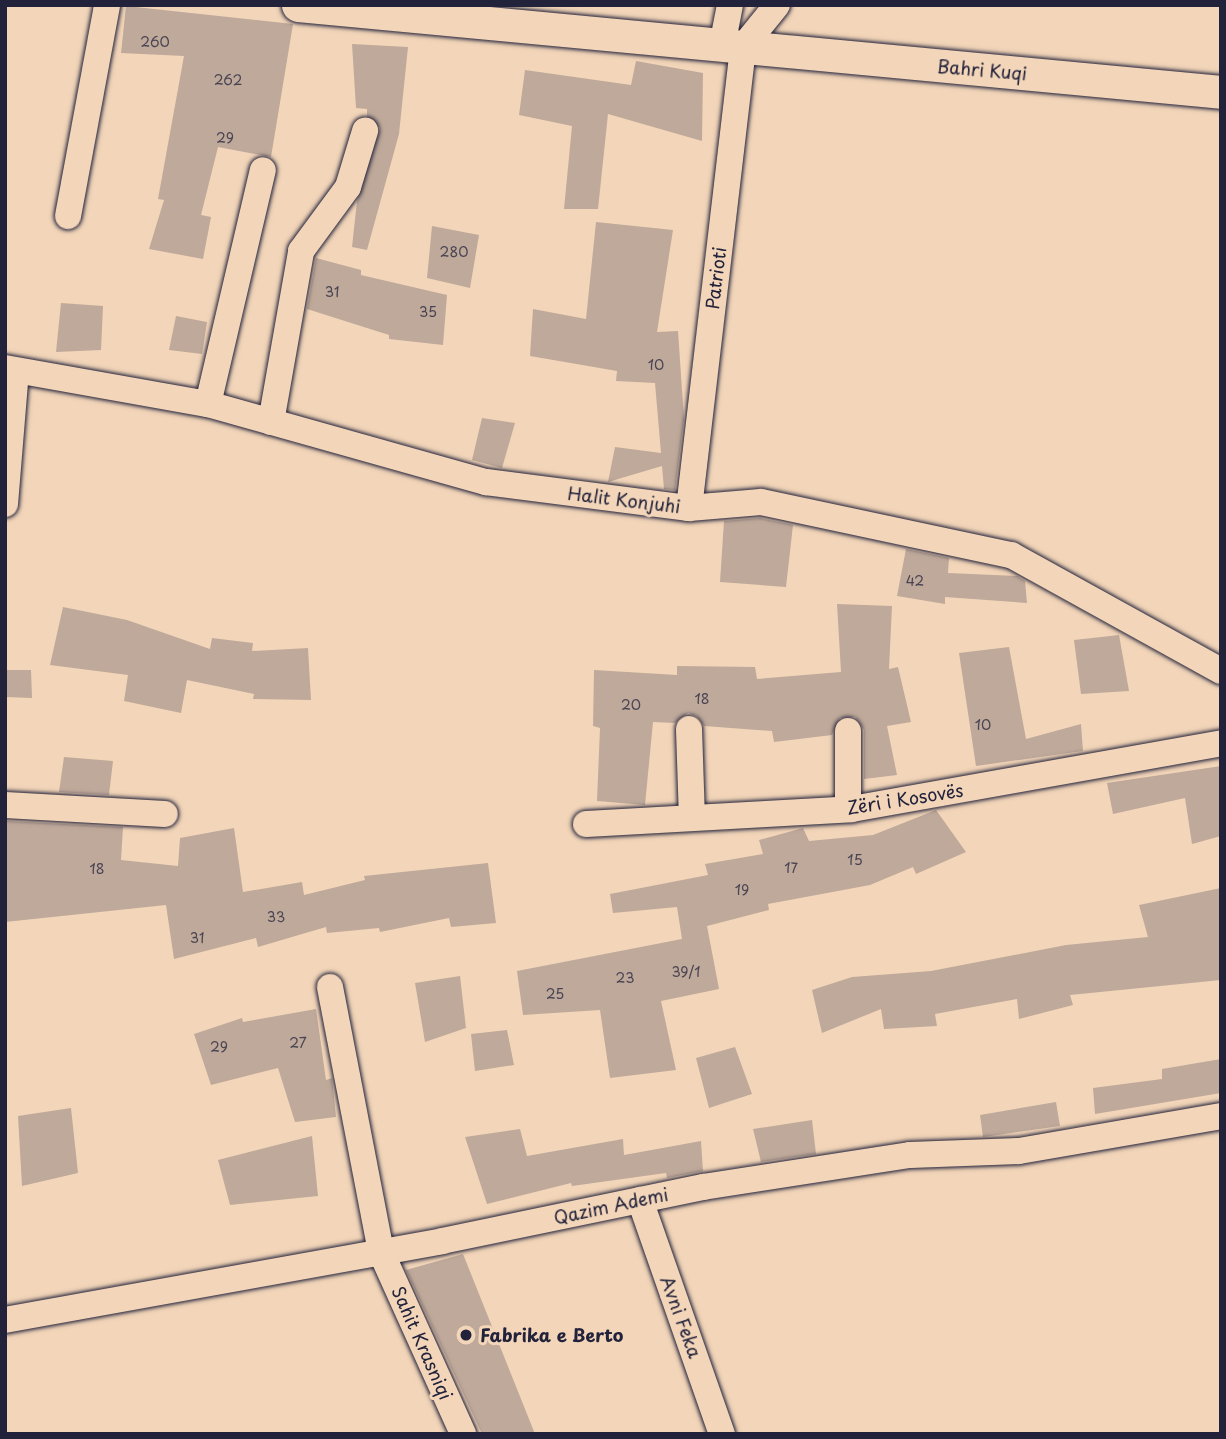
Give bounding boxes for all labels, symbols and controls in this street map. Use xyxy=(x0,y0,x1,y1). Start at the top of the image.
house number: 260 xyxy=(140,34,170,50)
street label: Bahri Kuqi xyxy=(936,55,1028,85)
house number: 262 xyxy=(214,72,242,88)
house number: 29 xyxy=(216,130,234,146)
house number: 280 xyxy=(440,244,468,260)
street label: Patrioti xyxy=(701,246,731,310)
house number: 31 xyxy=(325,284,339,300)
house number: 35 xyxy=(419,304,437,320)
house number: 10 xyxy=(648,357,664,373)
street label: Halit Konjuhi xyxy=(566,482,682,518)
house number: 42 xyxy=(906,573,924,589)
house number: 18 xyxy=(694,691,710,707)
house number: 20 xyxy=(621,697,641,713)
house number: 10 xyxy=(975,717,991,733)
street label: Zëri i Kosovës xyxy=(845,779,965,819)
house number: 15 xyxy=(847,852,863,868)
house number: 17 xyxy=(784,860,798,876)
house number: 18 xyxy=(89,861,105,877)
house number: 19 xyxy=(735,882,749,898)
house number: 33 xyxy=(267,909,285,925)
house number: 31 xyxy=(190,930,204,946)
house number: 39/1 xyxy=(671,964,701,980)
house number: 23 xyxy=(616,970,634,986)
house number: 25 xyxy=(546,986,564,1002)
house number: 27 xyxy=(289,1035,307,1051)
house number: 29 xyxy=(210,1039,228,1055)
street label: Qazim Ademi xyxy=(552,1183,670,1229)
street label: Avni Feka xyxy=(656,1273,706,1361)
street label: Sahit Krasniqi xyxy=(387,1283,457,1403)
place label: Fabrika e Berto xyxy=(480,1324,624,1346)
marker: Fabrika e Berto xyxy=(458,1327,474,1343)

